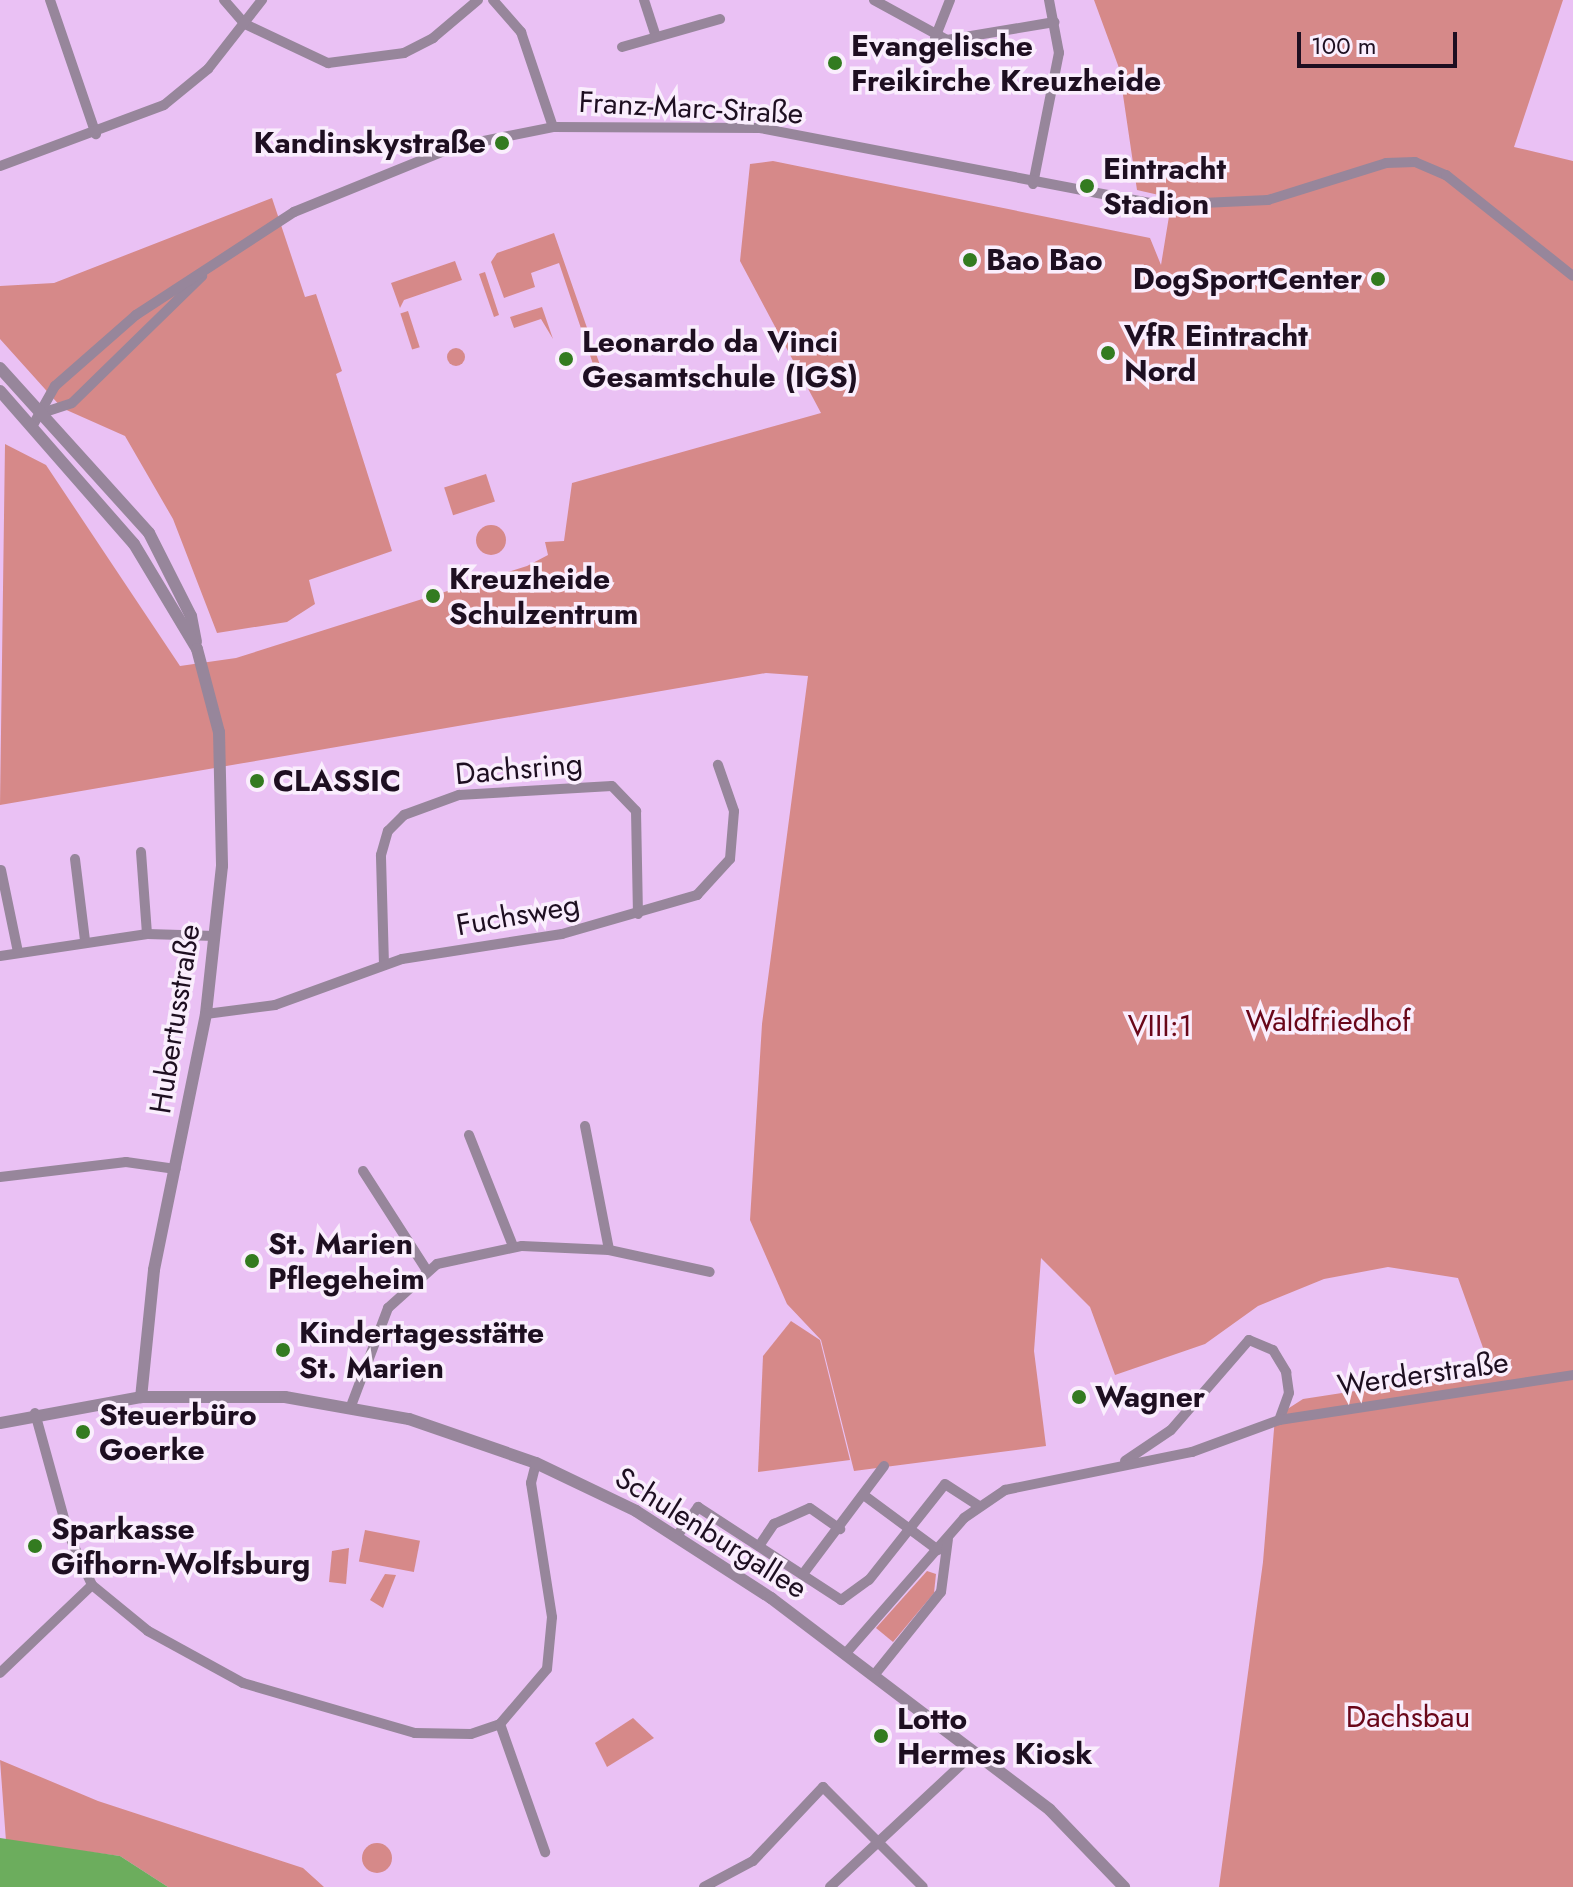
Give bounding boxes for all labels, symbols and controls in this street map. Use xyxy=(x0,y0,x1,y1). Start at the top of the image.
scale bar xyxy=(1301,16,1461,66)
place label: Evangelische Freikirche Kreuzheide xyxy=(851,28,1161,98)
text: 100 m xyxy=(1311,28,1377,63)
marker: Evangelische Freikirche Kreuzheide xyxy=(826,54,844,72)
street label: Franz-Marc-Straße xyxy=(578,84,804,132)
place label: Kandinskystraße xyxy=(254,125,486,161)
marker: Kandinskystraße xyxy=(493,134,511,152)
place label: Eintracht Stadion xyxy=(1103,151,1226,222)
marker: Eintracht Stadion xyxy=(1078,177,1096,195)
place label: Bao Bao xyxy=(986,242,1103,278)
marker: Bao Bao xyxy=(961,251,979,269)
place label: DogSportCenter xyxy=(1133,261,1362,297)
marker: DogSportCenter xyxy=(1369,270,1387,288)
place label: VfR Eintracht Nord xyxy=(1124,318,1308,388)
place label: Leonardo da Vinci Gesamtschule (IGS) xyxy=(582,324,858,394)
marker: VfR Eintracht Nord xyxy=(1099,344,1117,362)
marker: Leonardo da Vinci Gesamtschule (IGS) xyxy=(557,350,575,368)
place label: Kreuzheide Schulzentrum xyxy=(449,561,638,632)
marker: Kreuzheide Schulzentrum xyxy=(424,587,442,605)
street label: Dachsring xyxy=(454,745,584,793)
place label: CLASSIC xyxy=(273,763,401,799)
marker: CLASSIC xyxy=(248,772,266,790)
street label: Fuchsweg xyxy=(453,886,583,944)
street label: Hubertusstraße xyxy=(142,922,208,1116)
park label: Waldfriedhof xyxy=(1245,1003,1411,1039)
park label: VIII:1 xyxy=(1128,1008,1192,1044)
place label: St. Marien Pflegeheim xyxy=(268,1226,425,1296)
marker: St. Marien Pflegeheim xyxy=(243,1252,261,1270)
place label: Kindertagesstätte St. Marien xyxy=(299,1315,544,1386)
marker: Kindertagesstätte St. Marien xyxy=(274,1341,292,1359)
street label: Werderstraße xyxy=(1335,1344,1511,1404)
place label: Wagner xyxy=(1095,1379,1205,1415)
marker: Wagner xyxy=(1070,1388,1088,1406)
place label: Steuerbüro Goerke xyxy=(99,1397,257,1468)
marker: Steuerbüro Goerke xyxy=(74,1423,92,1441)
street label: Schulenburgallee xyxy=(608,1460,814,1606)
place label: Sparkasse Gifhorn-Wolfsburg xyxy=(51,1511,310,1582)
marker: Sparkasse Gifhorn-Wolfsburg xyxy=(26,1537,44,1555)
park label: Dachsbau xyxy=(1346,1699,1470,1735)
place label: Lotto Hermes Kiosk xyxy=(897,1701,1093,1772)
marker: Lotto Hermes Kiosk xyxy=(872,1727,890,1745)

